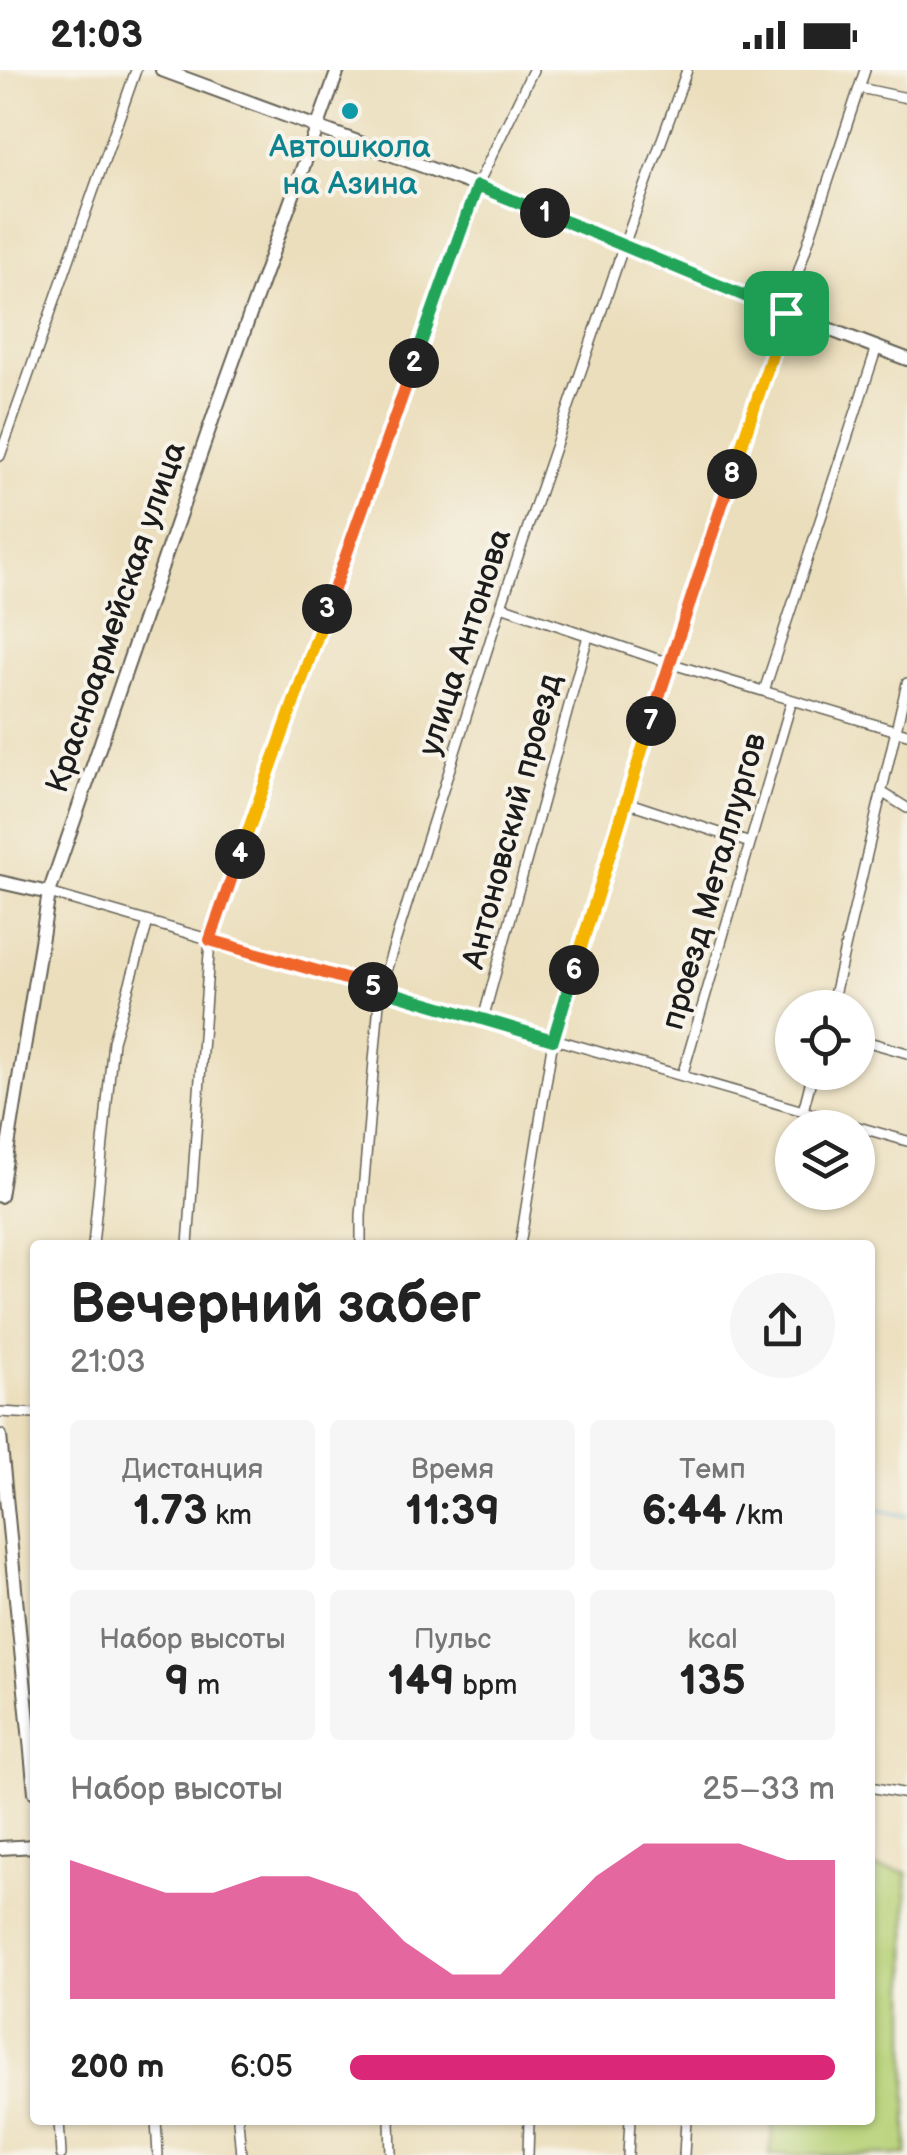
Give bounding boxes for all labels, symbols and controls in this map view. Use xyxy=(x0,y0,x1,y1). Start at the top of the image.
text: 21:03 xyxy=(50,13,143,58)
marker: Автошкола на Азина xyxy=(339,100,361,122)
place label: Автошкола на Азина xyxy=(268,128,431,204)
pin: 1 xyxy=(520,188,570,238)
text: 1 xyxy=(539,196,551,229)
pin xyxy=(744,271,829,356)
icon: arrive xyxy=(759,286,814,341)
pin: 2 xyxy=(389,338,439,388)
text: 2 xyxy=(406,346,422,379)
street label: Красноармейская улица xyxy=(38,437,195,798)
pin: 8 xyxy=(707,449,757,499)
text: 8 xyxy=(724,457,740,490)
street label: улица Антонова xyxy=(410,524,520,761)
pin: 3 xyxy=(302,584,352,634)
text: 3 xyxy=(319,592,335,625)
street label: Антоновский проезд xyxy=(454,670,571,974)
pin: 7 xyxy=(626,696,676,746)
text: 7 xyxy=(643,704,659,737)
street label: проезд Металлургов xyxy=(653,728,776,1034)
pin: 4 xyxy=(215,829,265,879)
text: 4 xyxy=(232,837,248,870)
pin: 6 xyxy=(549,945,599,995)
text: 6 xyxy=(566,953,582,986)
pin: 5 xyxy=(348,962,398,1012)
text: 5 xyxy=(365,970,381,1003)
map controls xyxy=(775,990,875,1210)
button: locate xyxy=(775,990,875,1090)
button: layers xyxy=(775,1110,875,1210)
text: Вечерний забег xyxy=(70,1272,481,1339)
button: share xyxy=(730,1273,835,1378)
text: 21:03 xyxy=(70,1343,146,1382)
text: Дистанция xyxy=(122,1453,263,1486)
text: Время xyxy=(411,1453,494,1486)
text: Темп xyxy=(679,1453,746,1486)
text: 1.73 xyxy=(133,1486,208,1537)
text: 11:39 xyxy=(405,1486,500,1537)
text: 6:44 xyxy=(641,1486,726,1537)
text: km xyxy=(208,1499,252,1532)
text: /km xyxy=(726,1499,784,1532)
text: Набор высоты xyxy=(99,1623,286,1656)
text: Пульс xyxy=(414,1623,491,1656)
text: kcal xyxy=(687,1623,738,1656)
text: 9 xyxy=(165,1656,189,1707)
text: 149 xyxy=(388,1656,455,1707)
text: 135 xyxy=(679,1656,746,1707)
text: m xyxy=(189,1669,220,1702)
text: bpm xyxy=(455,1669,517,1702)
text: Набор высоты xyxy=(70,1770,283,1809)
text: 25–33 m xyxy=(702,1770,835,1809)
text: 200 m xyxy=(70,2048,164,2087)
text: 6:05 xyxy=(230,2048,293,2087)

